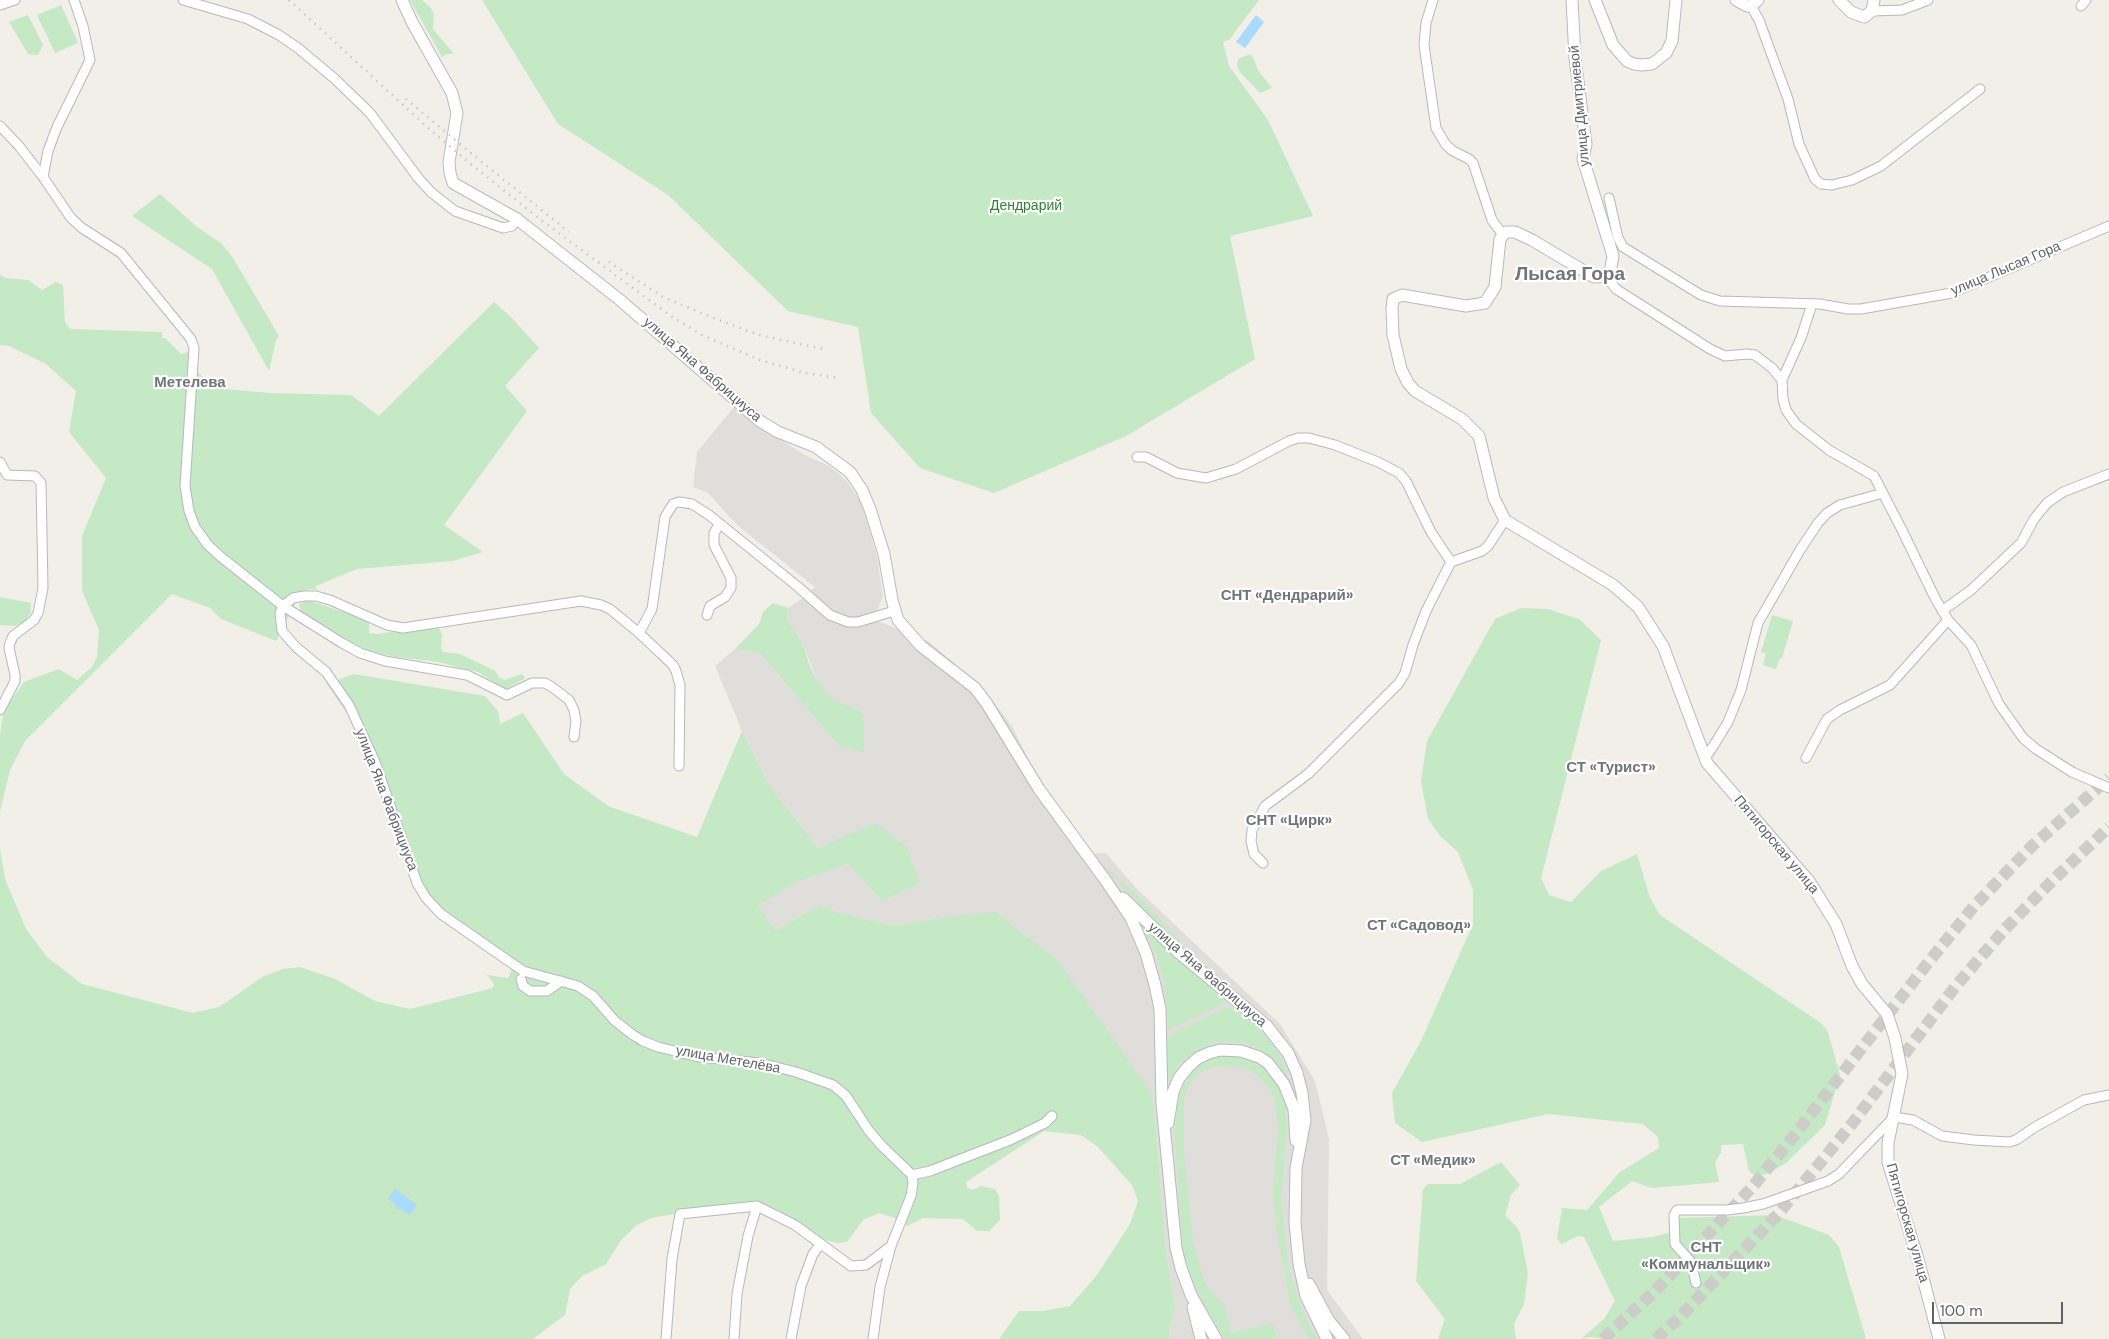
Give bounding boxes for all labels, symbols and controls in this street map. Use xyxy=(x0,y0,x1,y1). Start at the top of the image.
street label: улица Дмитриевой xyxy=(1566,45,1594,167)
park label: Дендрарий xyxy=(990,198,1062,214)
street label: улица Лысая Гора xyxy=(1949,238,2063,300)
district label: Лысая Гора xyxy=(1515,264,1625,286)
street label: улица Яна Фабрициуса xyxy=(639,314,765,426)
district label: Метелева xyxy=(154,374,226,392)
district label: СНТ «Дендрарий» xyxy=(1221,587,1353,605)
street label: улица Яна Фабрициуса xyxy=(351,726,421,874)
district label: СТ «Турист» xyxy=(1566,759,1656,777)
street label: Пятигорская улица xyxy=(1730,792,1822,898)
district label: СНТ «Цирк» xyxy=(1246,812,1332,830)
district label: СТ «Садовод» xyxy=(1367,917,1471,935)
street label: улица Яна Фабрициуса xyxy=(1144,919,1270,1031)
street label: улица Метелёва xyxy=(674,1043,782,1077)
district label: СТ «Медик» xyxy=(1390,1152,1476,1170)
street label: Пятигорская улица xyxy=(1882,1161,1932,1285)
district label: СНТ «Коммунальщик» xyxy=(1641,1239,1771,1274)
scale bar xyxy=(1934,1292,2065,1324)
text: 100 m xyxy=(1940,1301,1983,1321)

